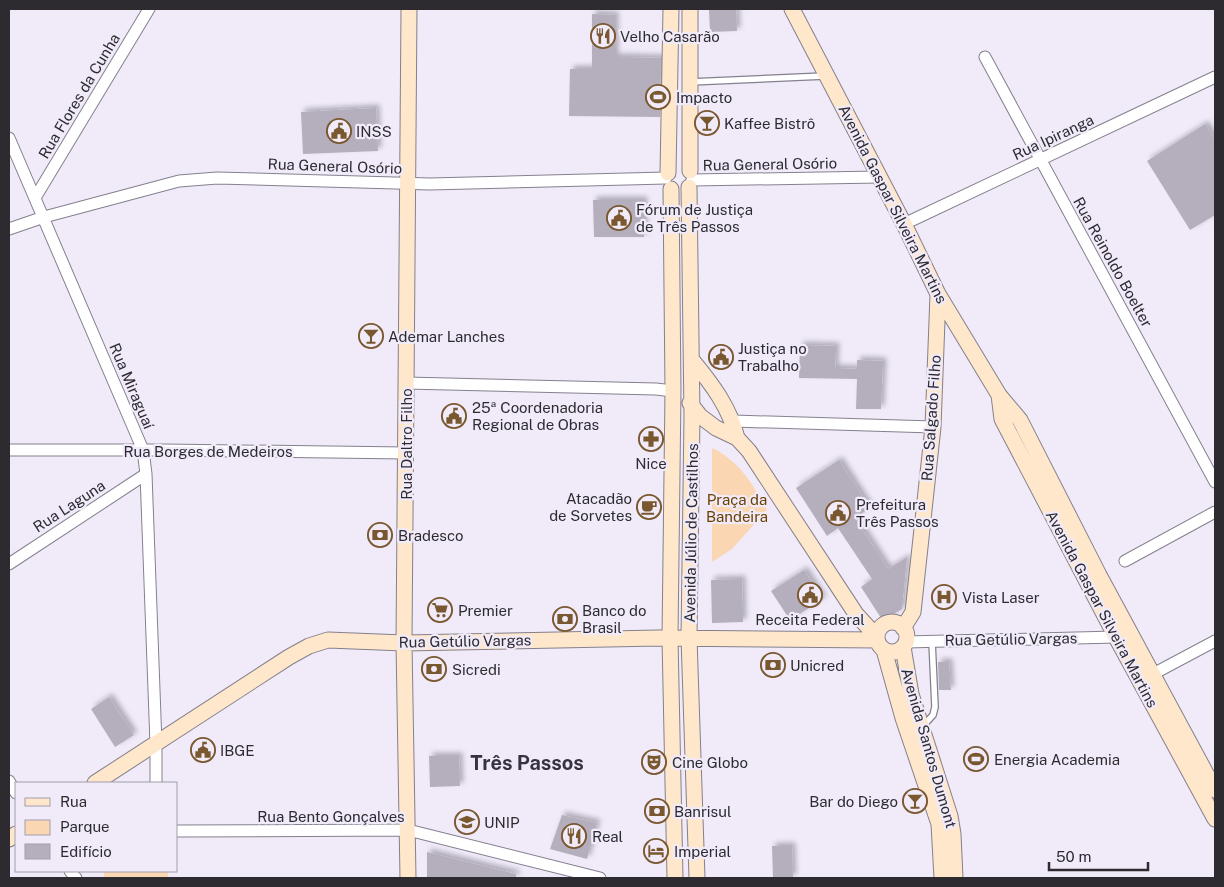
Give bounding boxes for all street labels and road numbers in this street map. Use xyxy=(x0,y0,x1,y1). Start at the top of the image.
street label: Rua Flores da Cunha xyxy=(35,30,123,162)
street label: Avenida Gaspar Silveira Martins xyxy=(835,102,951,306)
street label: Rua Ipiranga xyxy=(1010,111,1096,163)
street label: Rua General Osório xyxy=(703,154,837,174)
street label: Rua General Osório xyxy=(268,155,402,177)
street label: Rua Reinoldo Boelter xyxy=(1070,194,1156,330)
street label: Rua Miraguaí xyxy=(106,341,158,432)
street label: Rua Salgado Filho xyxy=(918,354,944,482)
street label: Rua Daltro Filho xyxy=(398,388,415,500)
street label: Rua Borges de Medeiros xyxy=(123,443,293,460)
street label: Avenida Júlio de Castilhos xyxy=(681,443,701,623)
street label: Rua Laguna xyxy=(30,476,108,536)
street label: Avenida Gaspar Silveira Martins xyxy=(1043,508,1161,710)
street label: Rua Getúlio Vargas xyxy=(945,629,1077,649)
street label: Rua Getúlio Vargas xyxy=(399,631,531,651)
street label: Avenida Santos Dumont xyxy=(898,666,960,830)
street label: Rua Bento Gonçalves xyxy=(257,808,405,825)

